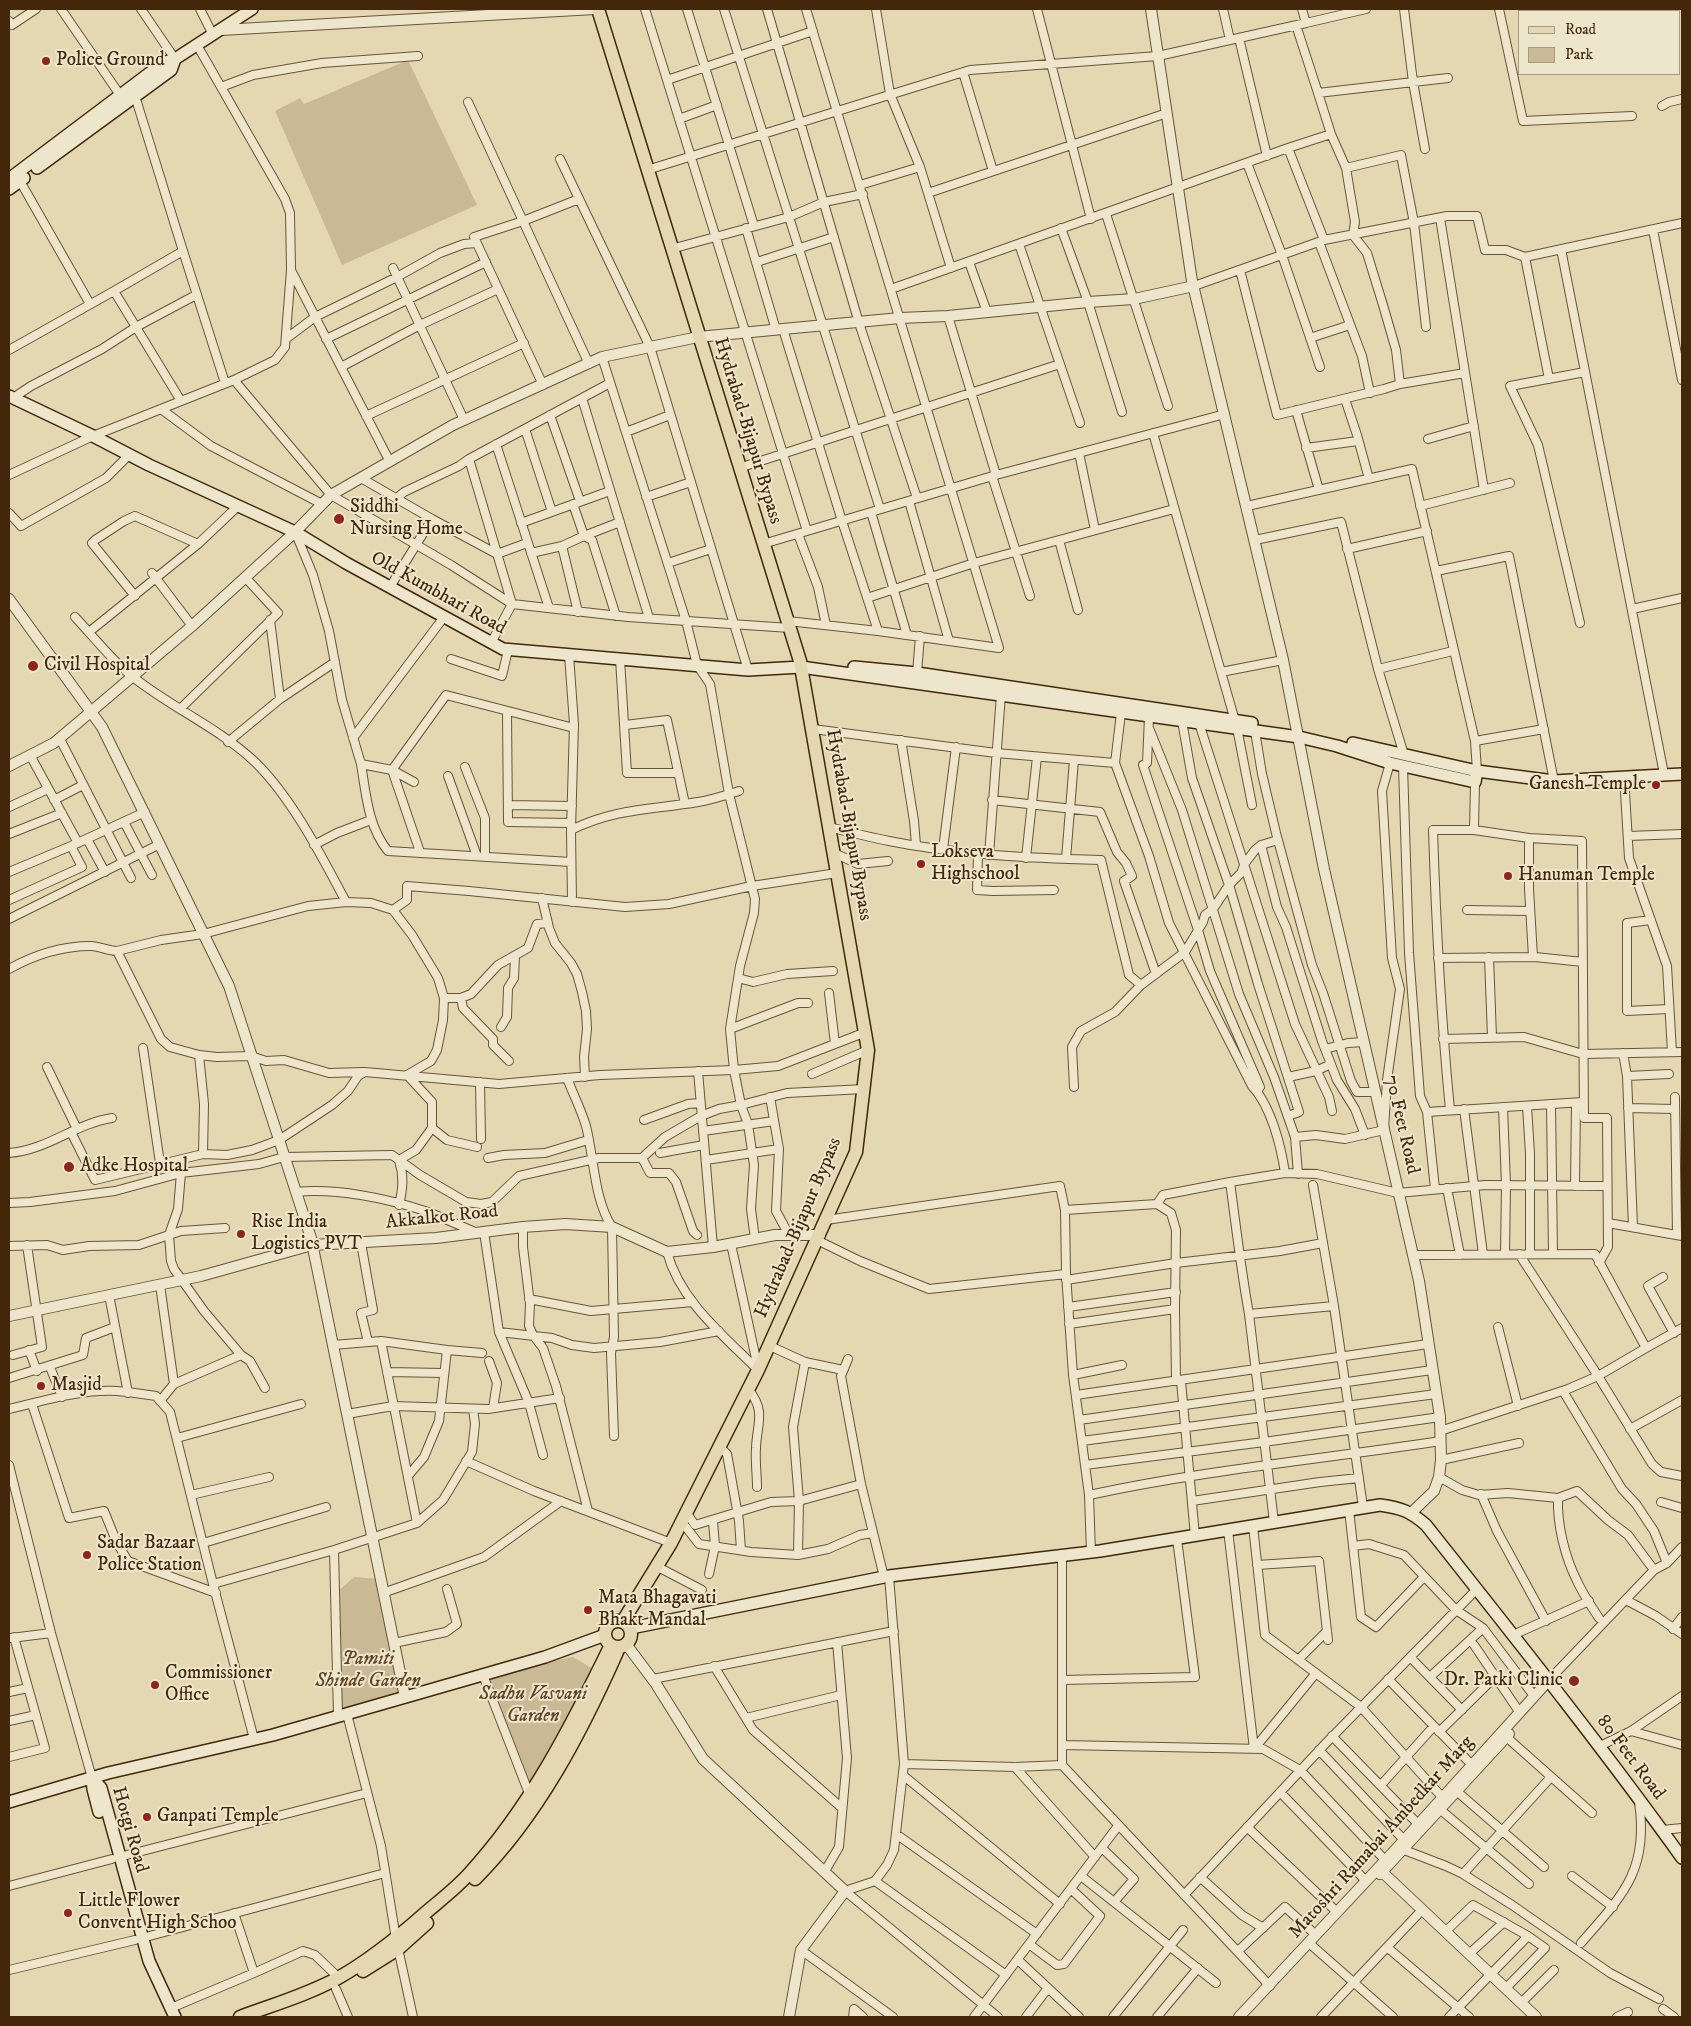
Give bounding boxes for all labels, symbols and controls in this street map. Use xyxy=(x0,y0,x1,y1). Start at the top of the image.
legend xyxy=(1518,10,1681,75)
text: Road xyxy=(1565,20,1596,39)
text: Park xyxy=(1565,45,1593,64)
place label: Police Ground xyxy=(56,50,165,72)
marker: Police Ground xyxy=(40,55,52,67)
street label: Hydrabad-Bijapur Bypass xyxy=(708,335,786,527)
place label: Siddhi Nursing Home xyxy=(350,497,463,541)
marker: Siddhi Nursing Home xyxy=(332,512,346,526)
street label: Old Kumbhari Road xyxy=(366,547,510,641)
place label: Civil Hospital xyxy=(44,655,150,677)
marker: Civil Hospital xyxy=(26,659,40,673)
street label: Hydrabad-Bijapur Bypass xyxy=(820,728,876,922)
place label: Ganesh Temple xyxy=(1529,774,1646,796)
marker: Ganesh Temple xyxy=(1650,779,1662,791)
place label: Lokseva Highschool xyxy=(931,842,1020,886)
marker: Lokseva Highschool xyxy=(915,858,927,870)
place label: Hanuman Temple xyxy=(1518,865,1655,887)
marker: Hanuman Temple xyxy=(1502,870,1514,882)
street label: 70 Feet Road xyxy=(1379,1073,1423,1177)
street label: Hydrabad-Bijapur Bypass xyxy=(751,1134,847,1322)
place label: Adke Hospital xyxy=(80,1156,188,1178)
marker: Adke Hospital xyxy=(62,1160,76,1174)
street label: Akkalkot Road xyxy=(385,1201,499,1235)
place label: Rise India Logistics PVT xyxy=(251,1212,362,1256)
marker: Rise India Logistics PVT xyxy=(235,1228,247,1240)
place label: Masjid xyxy=(51,1375,102,1397)
marker: Masjid xyxy=(35,1380,47,1392)
place label: Sadar Bazaar Police Station xyxy=(97,1533,202,1577)
marker: Sadar Bazaar Police Station xyxy=(81,1549,93,1561)
place label: Mata Bhagavati Bhakt Mandal xyxy=(598,1588,716,1632)
marker: Mata Bhagavati Bhakt Mandal xyxy=(582,1604,594,1616)
park label: Pamiti Shinde Garden xyxy=(315,1649,421,1693)
place label: Commissioner Office xyxy=(165,1663,272,1707)
place label: Dr. Patki Clinic xyxy=(1444,1670,1563,1692)
marker: Dr. Patki Clinic xyxy=(1567,1674,1581,1688)
marker: Commissioner Office xyxy=(149,1679,161,1691)
park label: Sadhu Vasvani Garden xyxy=(479,1684,587,1728)
street label: 80 Feet Road xyxy=(1591,1711,1669,1805)
street label: Matoshri Ramabai Ambedkar Marg xyxy=(1285,1732,1479,1944)
street label: Hotgi Road xyxy=(106,1784,152,1876)
place label: Ganpati Temple xyxy=(157,1806,279,1828)
marker: Ganpati Temple xyxy=(141,1811,153,1823)
place label: Little Flower Convent High Schoo xyxy=(78,1891,237,1935)
marker: Little Flower Convent High Schoo xyxy=(62,1907,74,1919)

